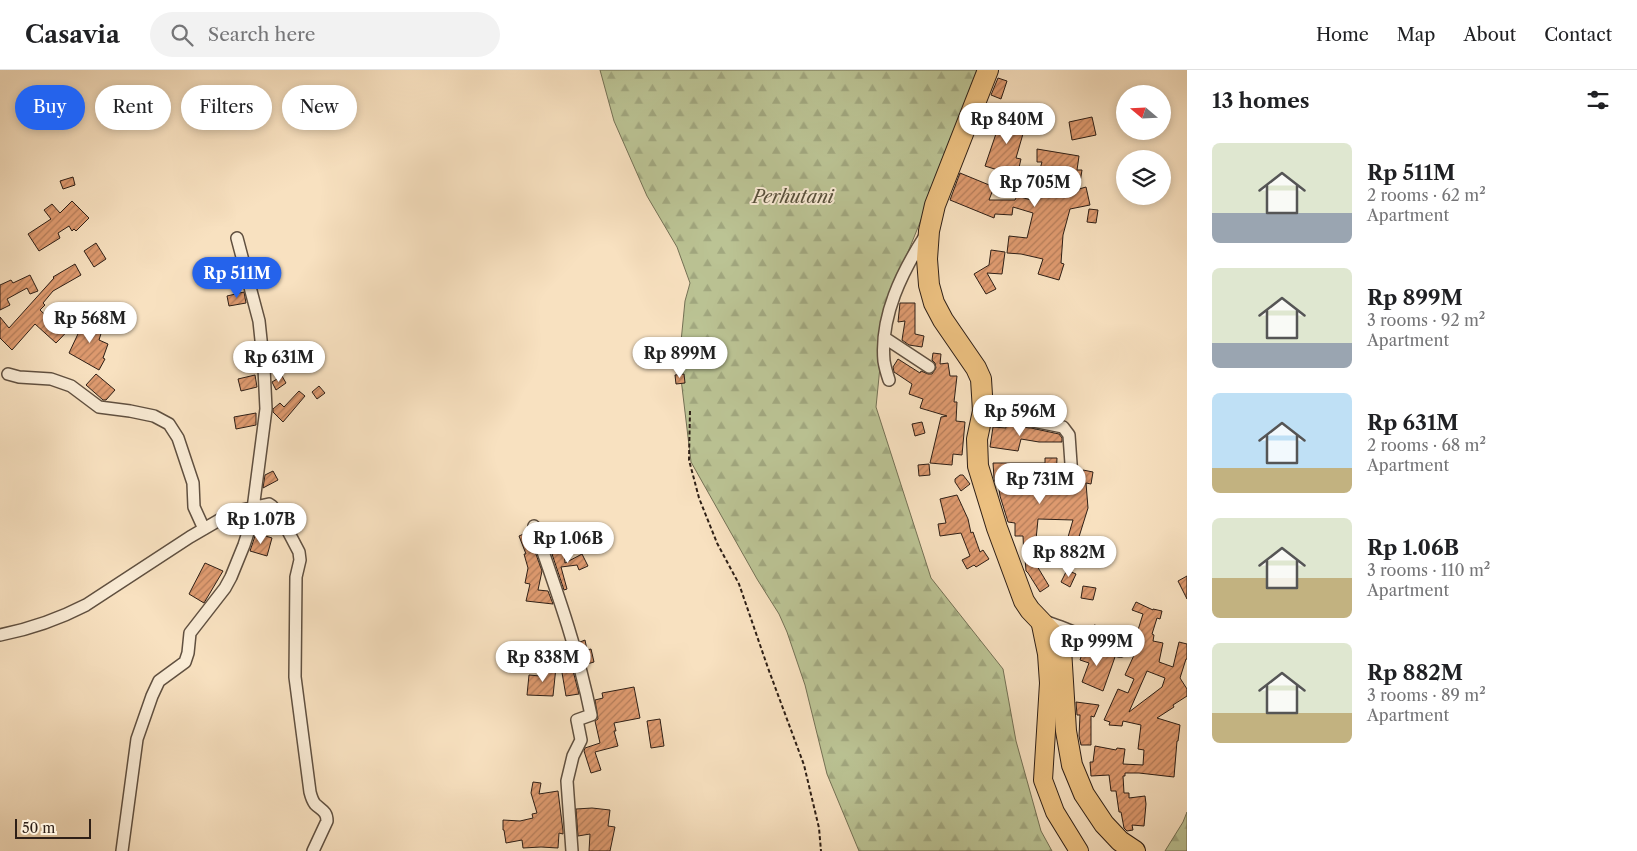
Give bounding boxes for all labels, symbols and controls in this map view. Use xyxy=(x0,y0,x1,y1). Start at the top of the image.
search box xyxy=(150,12,500,57)
text: Casavia xyxy=(25,20,120,49)
icon: search xyxy=(168,21,196,49)
text: Search here xyxy=(208,23,315,46)
text: Home xyxy=(1316,24,1369,46)
text: Map xyxy=(1397,24,1435,46)
text: About xyxy=(1463,24,1516,46)
text: Contact xyxy=(1544,24,1612,46)
chip: Buy xyxy=(15,85,85,130)
chip: Rent xyxy=(95,85,171,130)
chip: Filters xyxy=(181,85,272,130)
chip: New xyxy=(282,85,357,130)
north arrow xyxy=(1116,85,1171,140)
map controls xyxy=(1116,85,1171,205)
icon: filters xyxy=(1584,86,1612,114)
text: 13 homes xyxy=(1212,88,1310,113)
pin: Rp 840M xyxy=(961,102,1053,145)
text: Rp 840M xyxy=(970,109,1044,129)
button: layers xyxy=(1116,150,1171,205)
text: Rp 511M xyxy=(1367,160,1455,185)
icon: home xyxy=(1252,163,1312,223)
pin: Rp 705M xyxy=(989,166,1081,208)
text: Rp 705M xyxy=(999,172,1071,192)
text: 2 rooms · 62 m² xyxy=(1367,185,1486,205)
park label: Perhutani xyxy=(750,186,835,208)
text: Apartment xyxy=(1367,205,1449,225)
pin: Rp 511M xyxy=(191,256,283,299)
text: Rp 511M xyxy=(203,263,271,283)
text: Rp 899M xyxy=(1367,285,1463,310)
icon: home xyxy=(1252,288,1312,348)
pin: Rp 568M xyxy=(44,302,136,344)
text: Rp 568M xyxy=(54,308,126,328)
text: 3 rooms · 92 m² xyxy=(1367,310,1485,330)
text: Apartment xyxy=(1367,330,1449,350)
pin: Rp 899M xyxy=(634,336,726,379)
pin: Rp 631M xyxy=(233,340,325,383)
text: Rp 899M xyxy=(644,343,716,363)
text: Rp 631M xyxy=(244,347,314,367)
pin: Rp 596M xyxy=(974,394,1066,437)
text: Rp 596M xyxy=(984,401,1056,421)
text: Rp 631M xyxy=(1367,410,1459,435)
icon: home xyxy=(1252,413,1312,473)
text: 2 rooms · 68 m² xyxy=(1367,435,1486,455)
text: Apartment xyxy=(1367,455,1449,475)
pin: Rp 731M xyxy=(994,462,1086,505)
text: Rp 731M xyxy=(1006,469,1074,489)
pin: Rp 1.07B xyxy=(209,502,313,545)
text: Rp 1.07B xyxy=(227,509,295,529)
pin: Rp 1.06B xyxy=(516,522,620,564)
text: Rp 1.06B xyxy=(533,528,603,548)
text: Rp 1.06B xyxy=(1367,535,1459,560)
pin: Rp 882M xyxy=(1023,536,1115,578)
icon: home xyxy=(1252,538,1312,598)
text: Rp 882M xyxy=(1032,542,1106,562)
text: 3 rooms · 110 m² xyxy=(1367,560,1490,580)
text: Apartment xyxy=(1367,580,1449,600)
pin: Rp 999M xyxy=(1051,624,1143,667)
text: Rp 999M xyxy=(1061,631,1133,651)
pin: Rp 838M xyxy=(497,640,589,683)
text: Rp 838M xyxy=(507,647,579,667)
text: Rp 882M xyxy=(1367,660,1463,685)
icon: home xyxy=(1252,663,1312,723)
text: 3 rooms · 89 m² xyxy=(1367,685,1486,705)
text: Apartment xyxy=(1367,705,1449,725)
scale bar xyxy=(15,816,91,839)
text: 50 m xyxy=(22,819,55,837)

